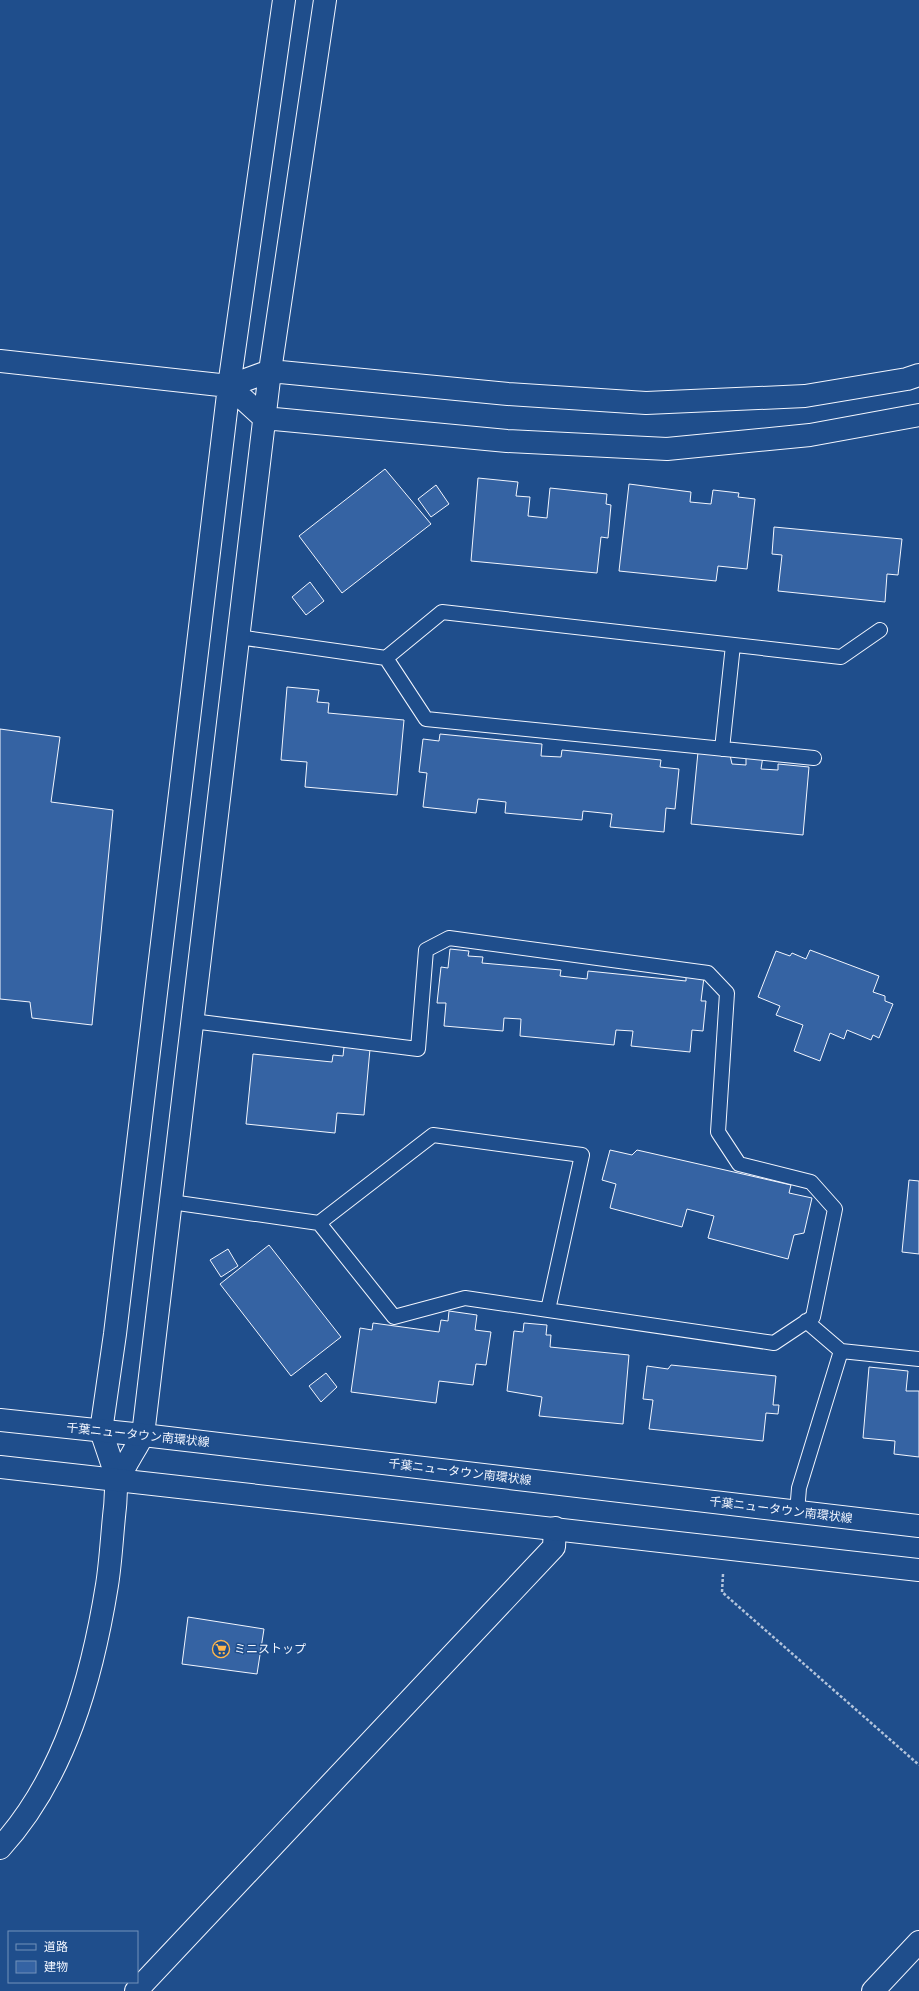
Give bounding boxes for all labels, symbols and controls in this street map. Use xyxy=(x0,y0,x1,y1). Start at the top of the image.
street label: 千葉ニュータウン南環状線 xyxy=(66,1421,210,1449)
street label: 千葉ニュータウン南環状線 xyxy=(388,1456,532,1488)
street label: 千葉ニュータウン南環状線 xyxy=(709,1494,853,1526)
supermarket icon: ミニストップ xyxy=(211,1639,231,1659)
place label: ミニストップ xyxy=(234,1642,306,1656)
legend xyxy=(8,1931,138,1983)
text: 道路 xyxy=(44,1940,68,1954)
text: 建物 xyxy=(44,1960,68,1974)

